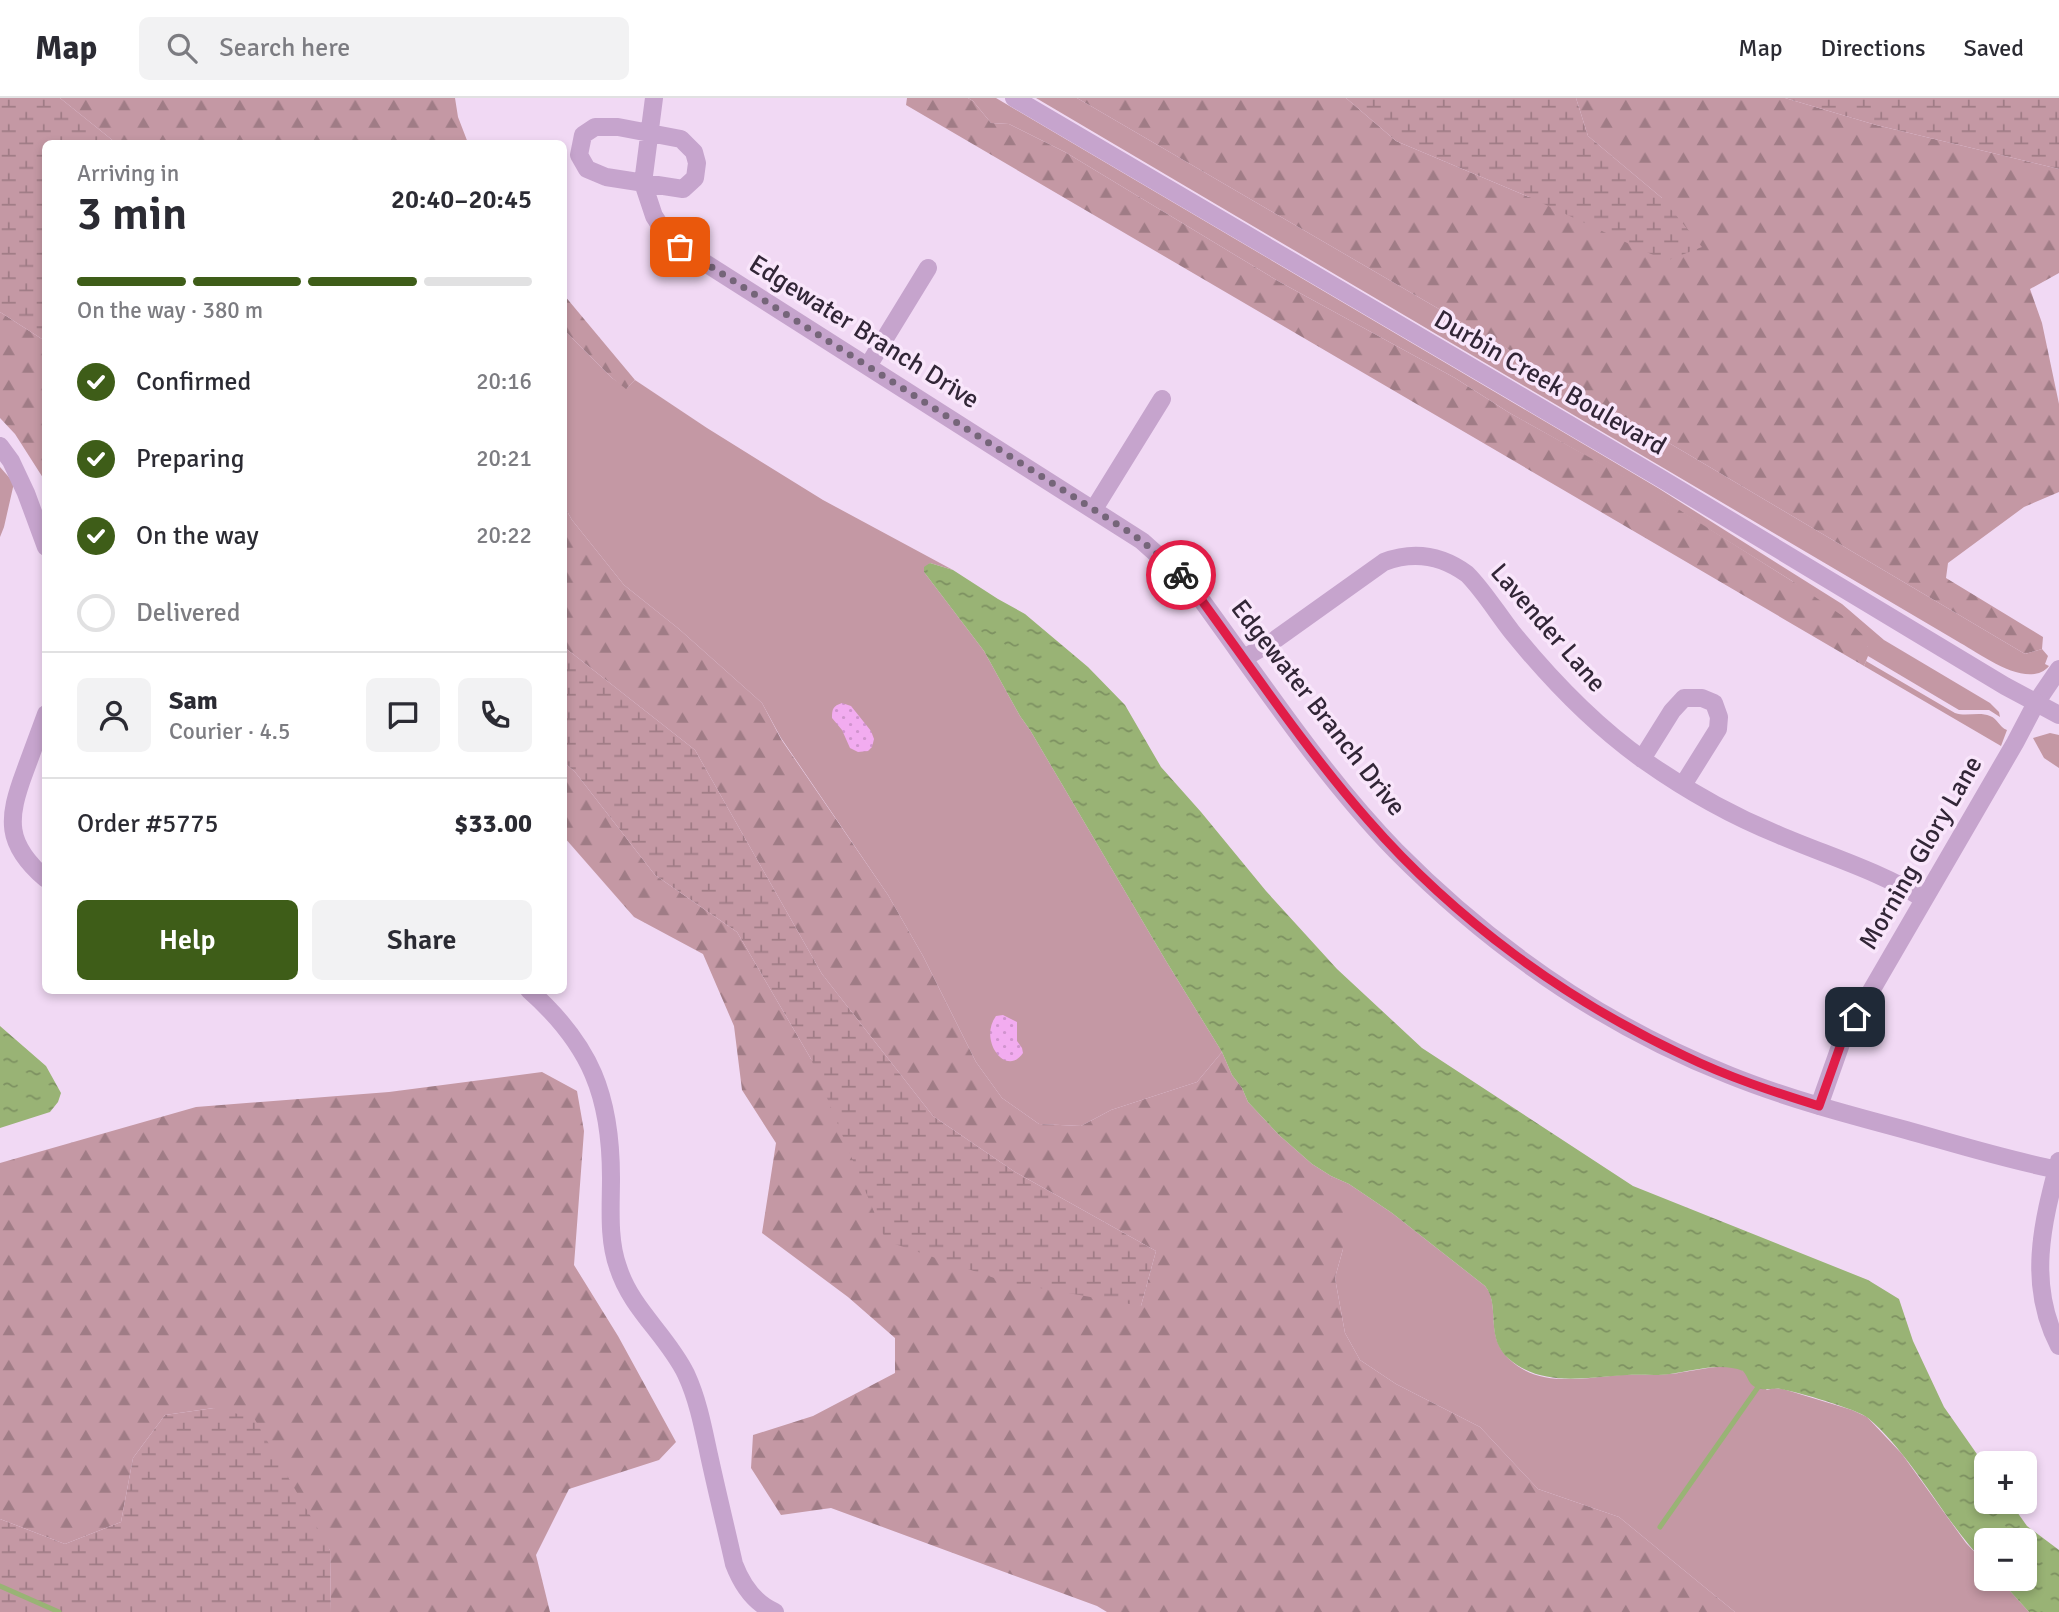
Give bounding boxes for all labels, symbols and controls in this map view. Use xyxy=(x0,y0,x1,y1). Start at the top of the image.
search box xyxy=(139,17,629,80)
text: Map xyxy=(35,28,97,69)
icon: search xyxy=(163,29,201,67)
text: Search here xyxy=(219,32,350,64)
text: Map xyxy=(1738,33,1783,63)
text: Directions xyxy=(1821,33,1926,63)
text: Saved xyxy=(1964,33,2024,63)
text: Arriving in xyxy=(77,159,179,188)
text: 20:40–20:45 xyxy=(391,184,532,216)
text: 3 min xyxy=(77,186,187,242)
pin xyxy=(650,217,710,277)
icon: bag xyxy=(661,228,699,266)
street label: Edgewater Branch Drive xyxy=(743,248,985,416)
text: On the way · 380 m xyxy=(77,296,263,325)
street label: Durbin Creek Boulevard xyxy=(1428,304,1672,462)
icon: check xyxy=(77,363,115,401)
text: Confirmed xyxy=(136,366,251,398)
text: 20:16 xyxy=(476,367,532,396)
icon: check xyxy=(77,440,115,478)
text: Preparing xyxy=(136,443,244,475)
text: 20:21 xyxy=(476,444,532,473)
icon: check xyxy=(77,517,115,555)
text: On the way xyxy=(136,520,259,552)
text: 20:22 xyxy=(476,521,532,550)
courier xyxy=(1146,540,1216,610)
icon: bike xyxy=(1162,556,1200,594)
street label: Lavender Lane xyxy=(1483,557,1613,699)
street label: Edgewater Branch Drive xyxy=(1224,593,1412,823)
text: Delivered xyxy=(136,597,241,629)
button: person xyxy=(77,678,151,752)
button: chat xyxy=(366,678,440,752)
button: phone xyxy=(458,678,532,752)
text: Sam xyxy=(169,685,218,717)
text: Courier · 4.5 xyxy=(169,717,290,746)
street label: Morning Glory Lane xyxy=(1853,750,1989,956)
text: Order #5775 xyxy=(77,808,218,840)
text: $33.00 xyxy=(454,808,532,840)
button: Help xyxy=(77,900,298,980)
button: Share xyxy=(312,900,532,980)
pin xyxy=(1825,987,1885,1047)
icon: home xyxy=(1836,998,1874,1036)
map controls xyxy=(1974,1451,2037,1591)
button: + xyxy=(1974,1451,2037,1514)
button: − xyxy=(1974,1528,2037,1591)

